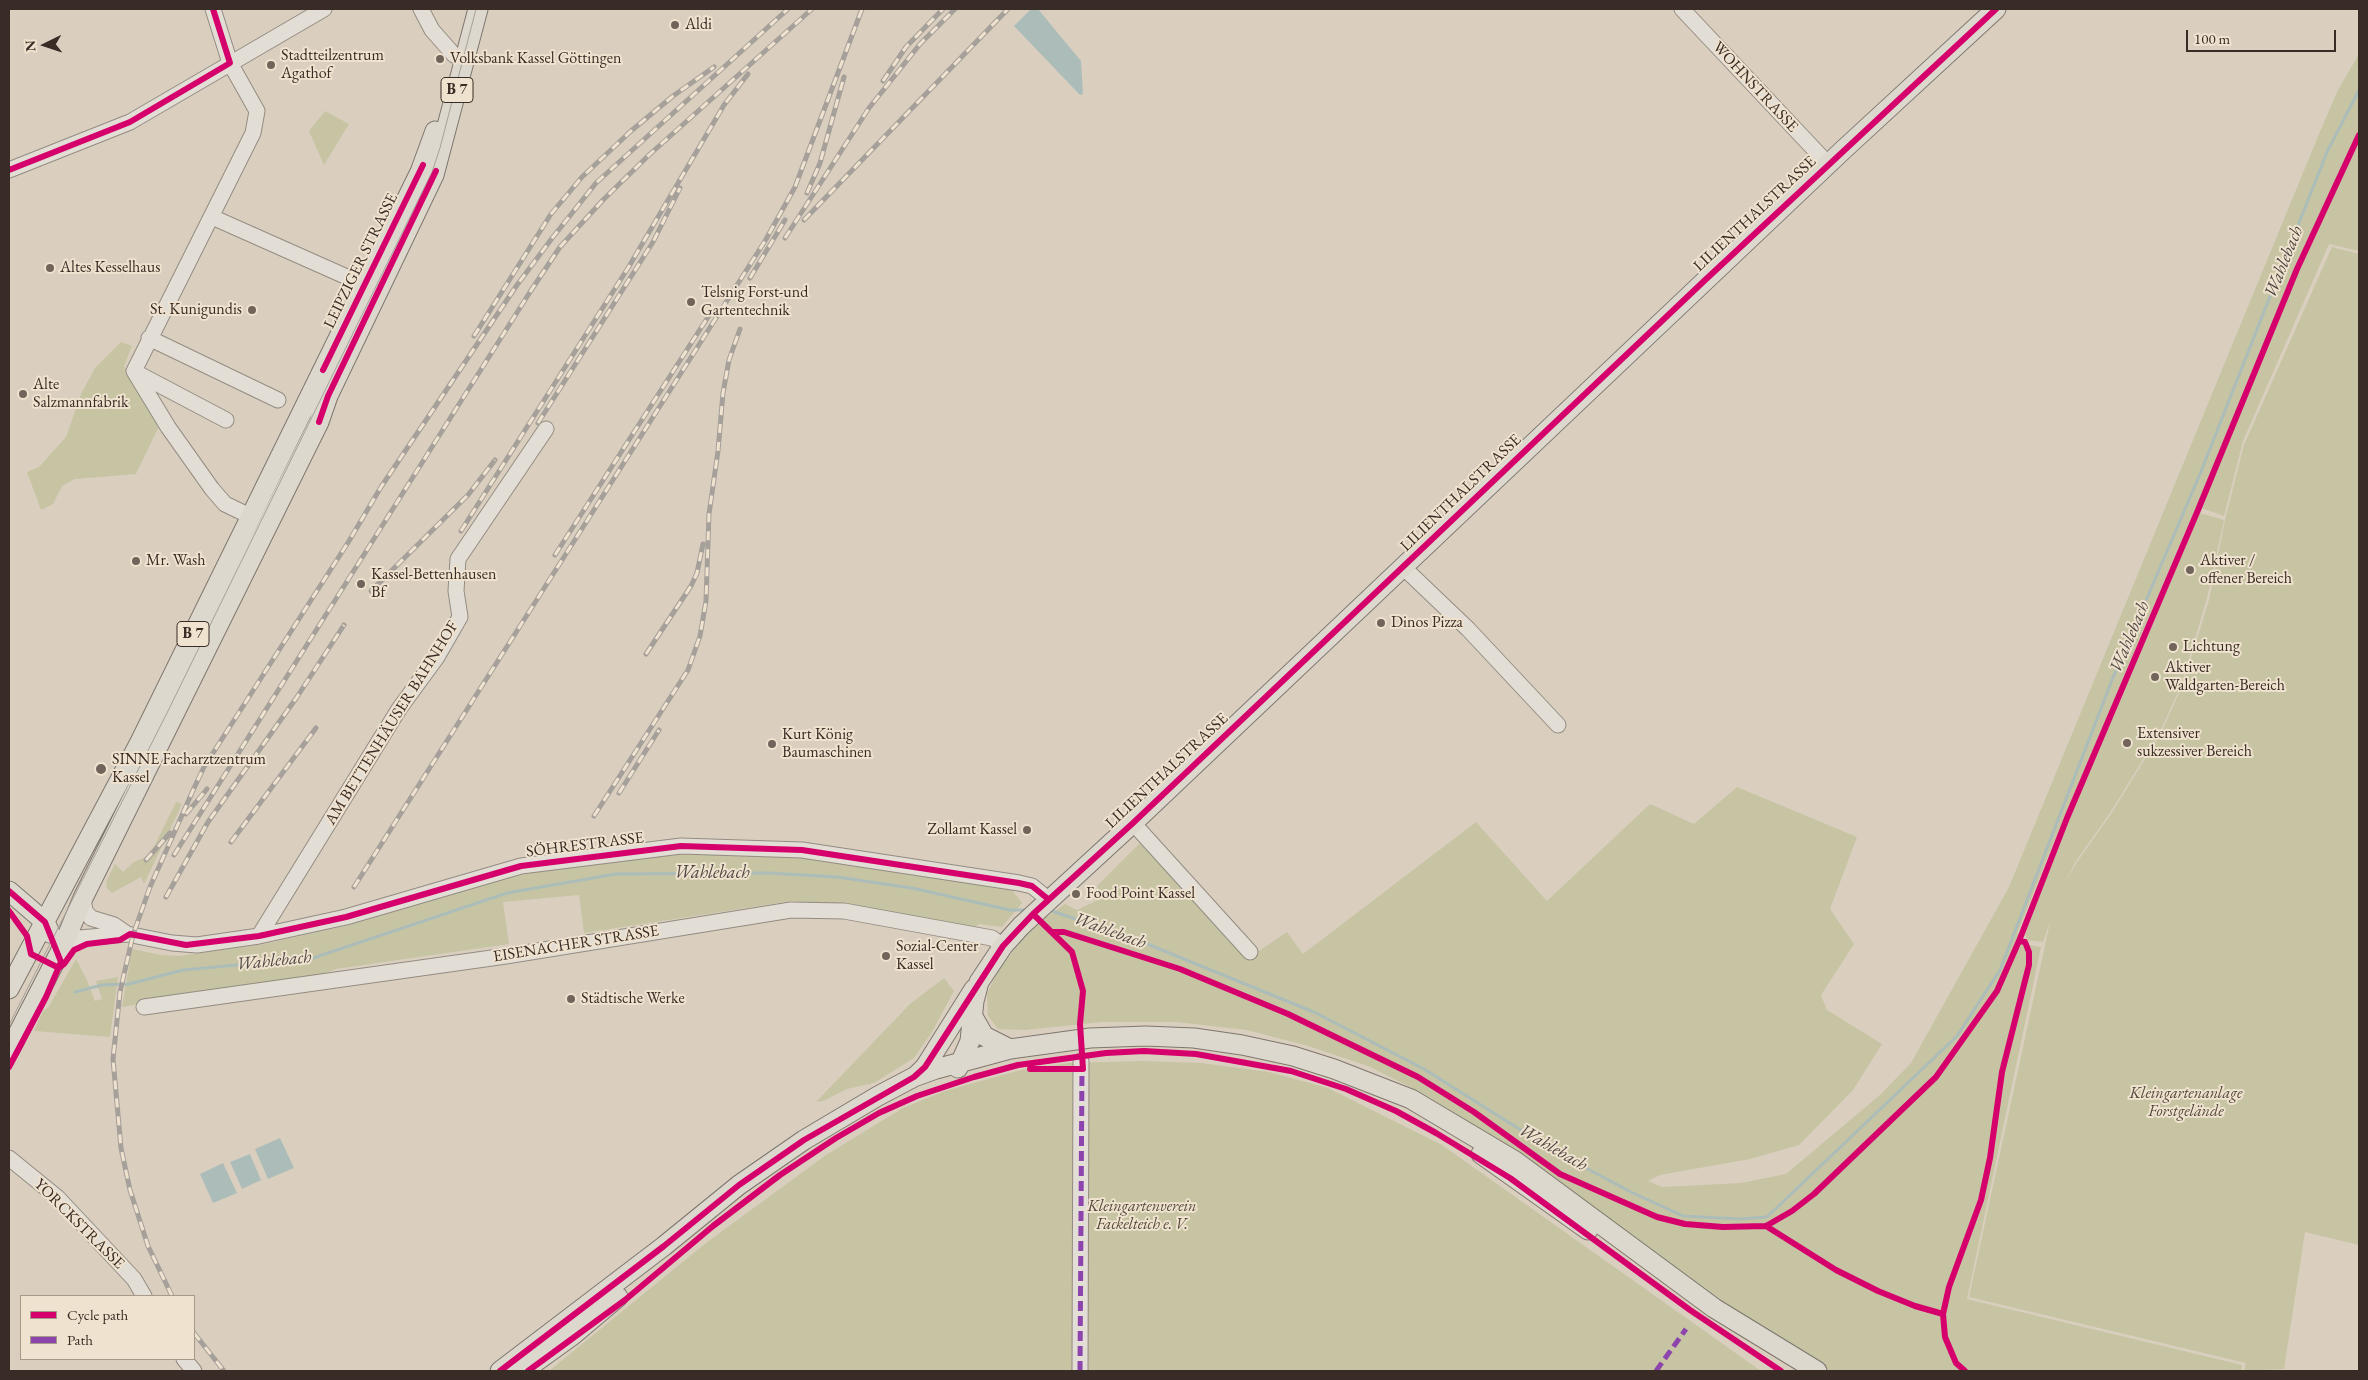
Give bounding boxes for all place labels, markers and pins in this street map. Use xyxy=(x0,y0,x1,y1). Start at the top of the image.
place label: Aldi xyxy=(685,15,712,35)
marker: Aldi xyxy=(669,19,681,31)
place label: Stadtteilzentrum Agathof xyxy=(281,46,384,84)
place label: Volksbank Kassel Göttingen xyxy=(450,49,621,69)
marker: Volksbank Kassel Göttingen xyxy=(434,53,446,65)
marker: Stadtteilzentrum Agathof xyxy=(265,59,277,71)
place label: Altes Kesselhaus xyxy=(60,258,160,278)
marker: Altes Kesselhaus xyxy=(44,262,56,274)
place label: Telsnig Forst-und Gartentechnik xyxy=(701,283,808,321)
marker: Telsnig Forst-und Gartentechnik xyxy=(685,296,697,308)
place label: St. Kunigundis xyxy=(150,300,242,320)
marker: St. Kunigundis xyxy=(246,304,258,316)
place label: Alte Salzmannfabrik xyxy=(33,375,129,413)
marker: Alte Salzmannfabrik xyxy=(17,388,29,400)
place label: Mr. Wash xyxy=(146,551,205,571)
place label: Aktiver / offener Bereich xyxy=(2200,551,2292,589)
marker: Mr. Wash xyxy=(130,555,142,567)
marker: Aktiver / offener Bereich xyxy=(2184,564,2196,576)
place label: Kassel-Bettenhausen Bf xyxy=(371,565,496,603)
marker: Kassel-Bettenhausen Bf xyxy=(355,578,367,590)
place label: Dinos Pizza xyxy=(1391,613,1463,633)
marker: Dinos Pizza xyxy=(1375,617,1387,629)
place label: Lichtung xyxy=(2183,637,2240,657)
marker: Lichtung xyxy=(2167,641,2179,653)
place label: Aktiver Waldgarten-Bereich xyxy=(2165,658,2285,696)
marker: Aktiver Waldgarten-Bereich xyxy=(2149,671,2161,683)
place label: Extensiver sukzessiver Bereich xyxy=(2137,724,2252,762)
place label: Kurt König Baumaschinen xyxy=(782,725,872,763)
marker: Extensiver sukzessiver Bereich xyxy=(2121,737,2133,749)
marker: Kurt König Baumaschinen xyxy=(766,738,778,750)
place label: SINNE Facharztzentrum Kassel xyxy=(112,750,266,788)
marker: SINNE Facharztzentrum Kassel xyxy=(94,762,108,776)
place label: Zollamt Kassel xyxy=(927,820,1017,840)
marker: Zollamt Kassel xyxy=(1021,824,1033,836)
place label: Food Point Kassel xyxy=(1086,884,1195,904)
marker: Food Point Kassel xyxy=(1070,888,1082,900)
place label: Sozial-Center Kassel xyxy=(896,937,978,975)
marker: Sozial-Center Kassel xyxy=(880,950,892,962)
place label: Städtische Werke xyxy=(581,989,685,1009)
marker: Städtische Werke xyxy=(565,993,577,1005)

